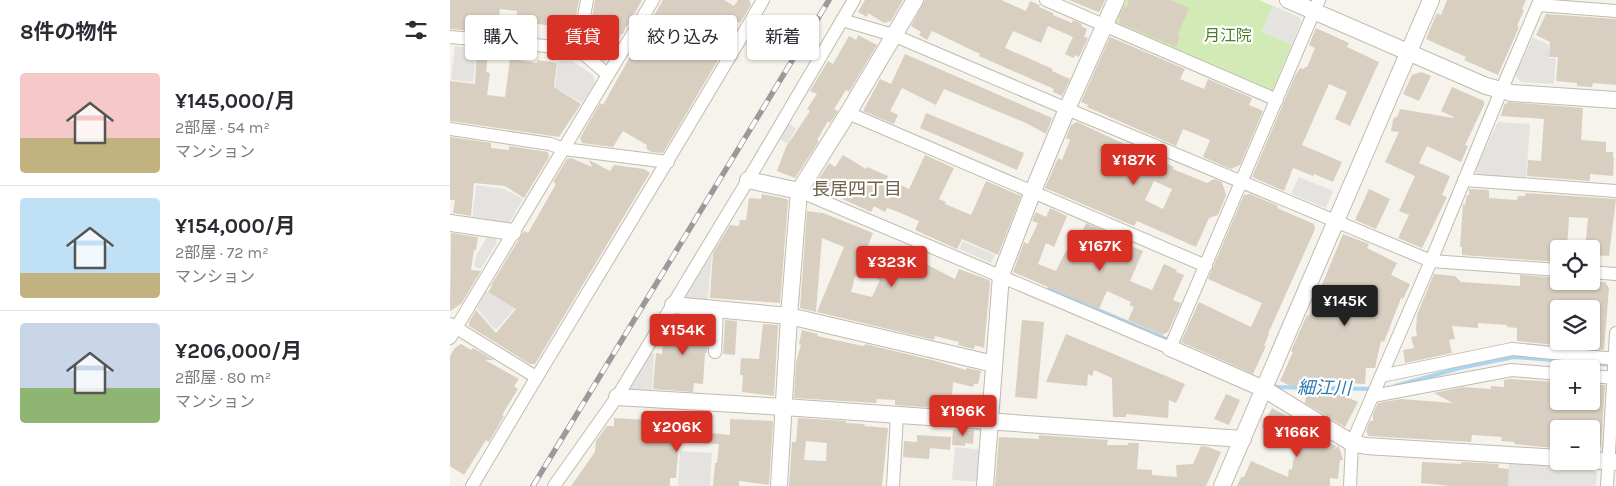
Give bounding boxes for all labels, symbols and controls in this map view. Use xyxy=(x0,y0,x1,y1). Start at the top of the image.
chip: 購入 xyxy=(465,15,537,60)
chip: 賃貸 xyxy=(547,15,619,60)
chip: 絞り込み xyxy=(629,15,737,60)
chip: 新着 xyxy=(747,15,819,60)
icon: filters xyxy=(402,16,430,44)
text: 8件の物件 xyxy=(20,20,118,44)
park label: 月江院 xyxy=(1204,26,1252,45)
text: ¥145,000/月 xyxy=(175,89,296,113)
icon: home xyxy=(60,93,120,153)
text: 2部屋 · 54 m² xyxy=(175,118,270,137)
text: マンション xyxy=(175,142,255,161)
pin: ¥187K xyxy=(1099,144,1169,186)
text: ¥187K xyxy=(1112,150,1156,169)
district label: 長居四丁目 xyxy=(812,178,902,200)
text: ¥154,000/月 xyxy=(175,214,296,238)
icon: home xyxy=(60,218,120,278)
pin: ¥167K xyxy=(1065,230,1135,272)
text: ¥167K xyxy=(1078,236,1122,255)
map controls xyxy=(1550,240,1600,470)
button: locate xyxy=(1550,240,1600,290)
text: 2部屋 · 72 m² xyxy=(175,243,269,262)
pin: ¥323K xyxy=(857,246,927,288)
text: ¥323K xyxy=(867,252,917,271)
text: マンション xyxy=(175,267,255,286)
pin: ¥145K xyxy=(1310,284,1380,327)
text: ¥145K xyxy=(1323,291,1367,310)
button: layers xyxy=(1550,300,1600,350)
pin: ¥154K xyxy=(648,314,718,356)
text: ¥154K xyxy=(661,320,705,339)
text: ¥206,000/月 xyxy=(175,339,302,363)
icon: home xyxy=(60,343,120,403)
button: + xyxy=(1550,360,1600,410)
text: 2部屋 · 80 m² xyxy=(175,368,271,387)
water label: 細江川 xyxy=(1297,377,1353,400)
text: マンション xyxy=(175,392,255,411)
pin: ¥196K xyxy=(928,394,998,437)
text: ¥196K xyxy=(940,401,986,420)
pin: ¥206K xyxy=(642,410,712,453)
pin: ¥166K xyxy=(1262,416,1332,458)
text: ¥206K xyxy=(652,417,702,436)
button: − xyxy=(1550,420,1600,470)
text: ¥166K xyxy=(1275,422,1319,441)

